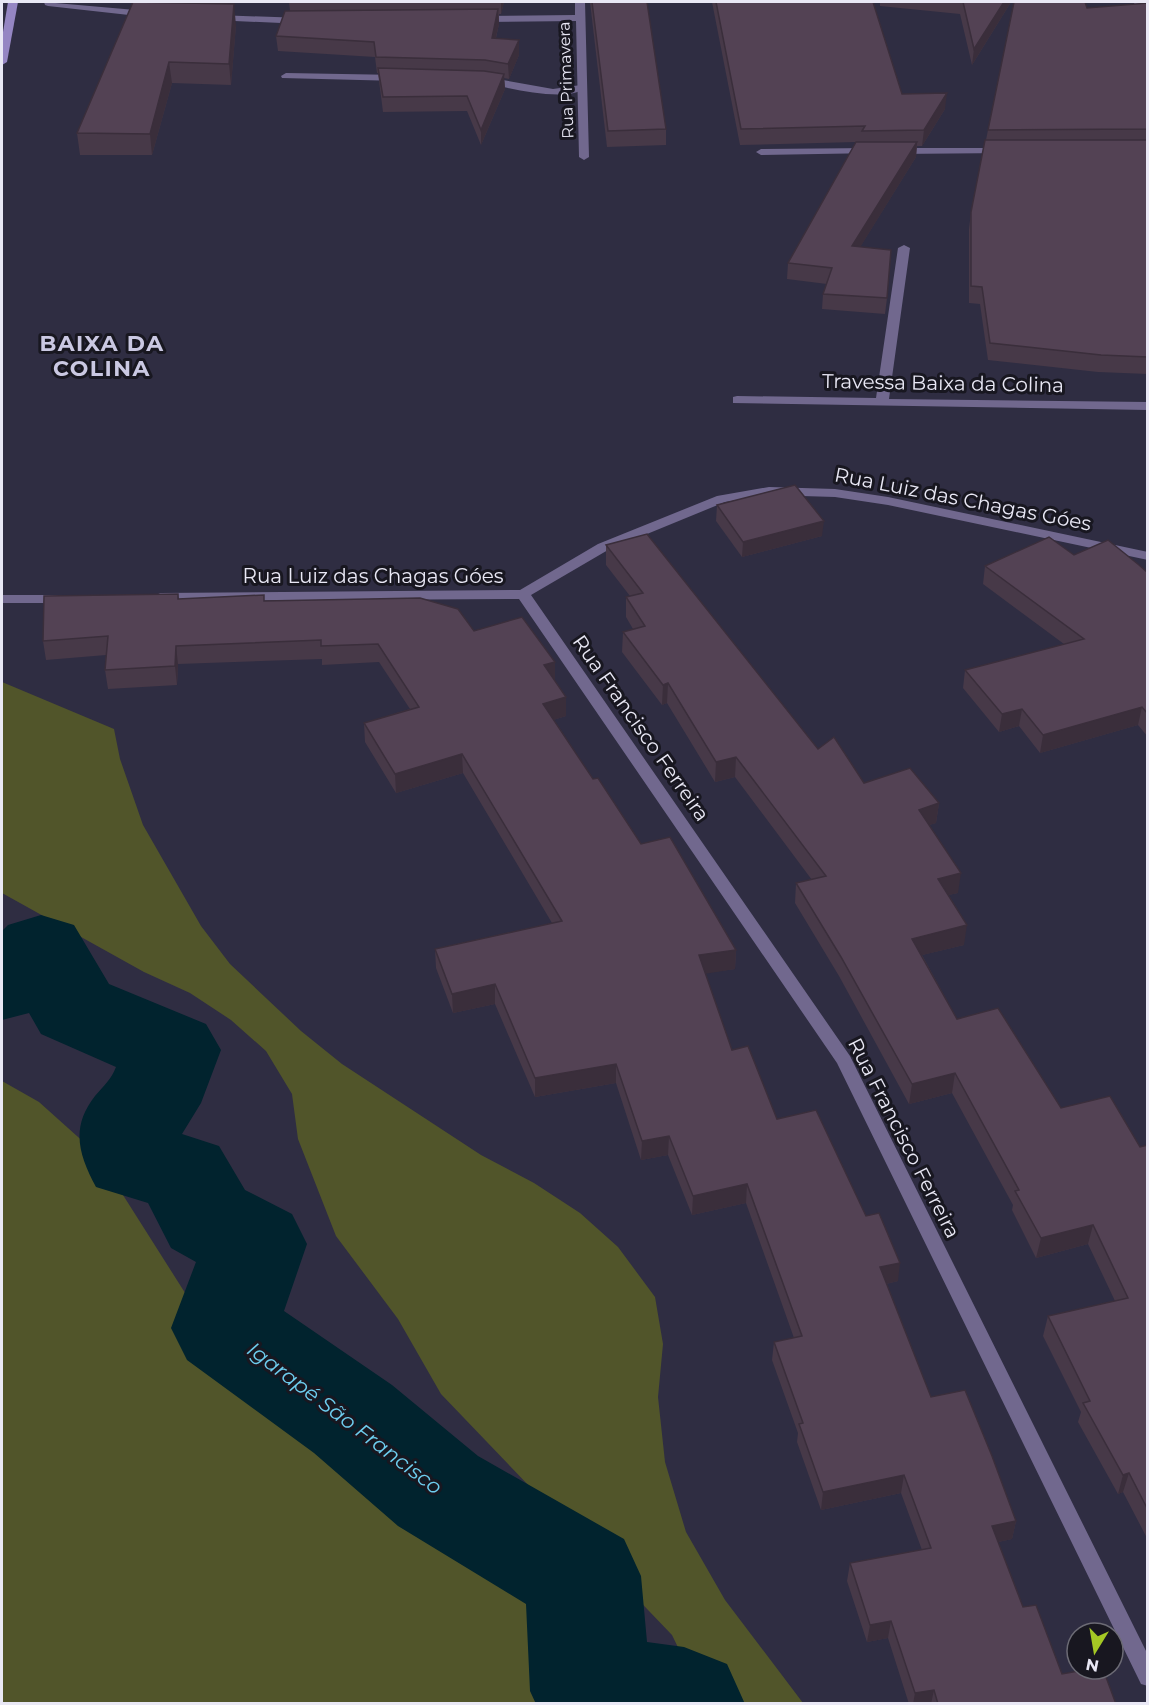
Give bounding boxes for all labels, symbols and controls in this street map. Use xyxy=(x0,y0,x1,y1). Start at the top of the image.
street label: Rua Primavera xyxy=(554,21,578,139)
district label: BAIXA DA COLINA xyxy=(39,330,165,382)
street label: Travessa Baixa da Colina xyxy=(822,369,1064,397)
street label: Rua Luiz das Chagas Góes xyxy=(833,462,1094,536)
street label: Rua Luiz das Chagas Góes xyxy=(242,564,504,588)
street label: Rua Francisco Ferreira xyxy=(568,630,714,826)
street label: Rua Francisco Ferreira xyxy=(843,1034,965,1242)
water label: Igarapé São Francisco xyxy=(243,1337,447,1499)
north arrow xyxy=(1065,1621,1125,1681)
text: N xyxy=(1084,1655,1100,1676)

